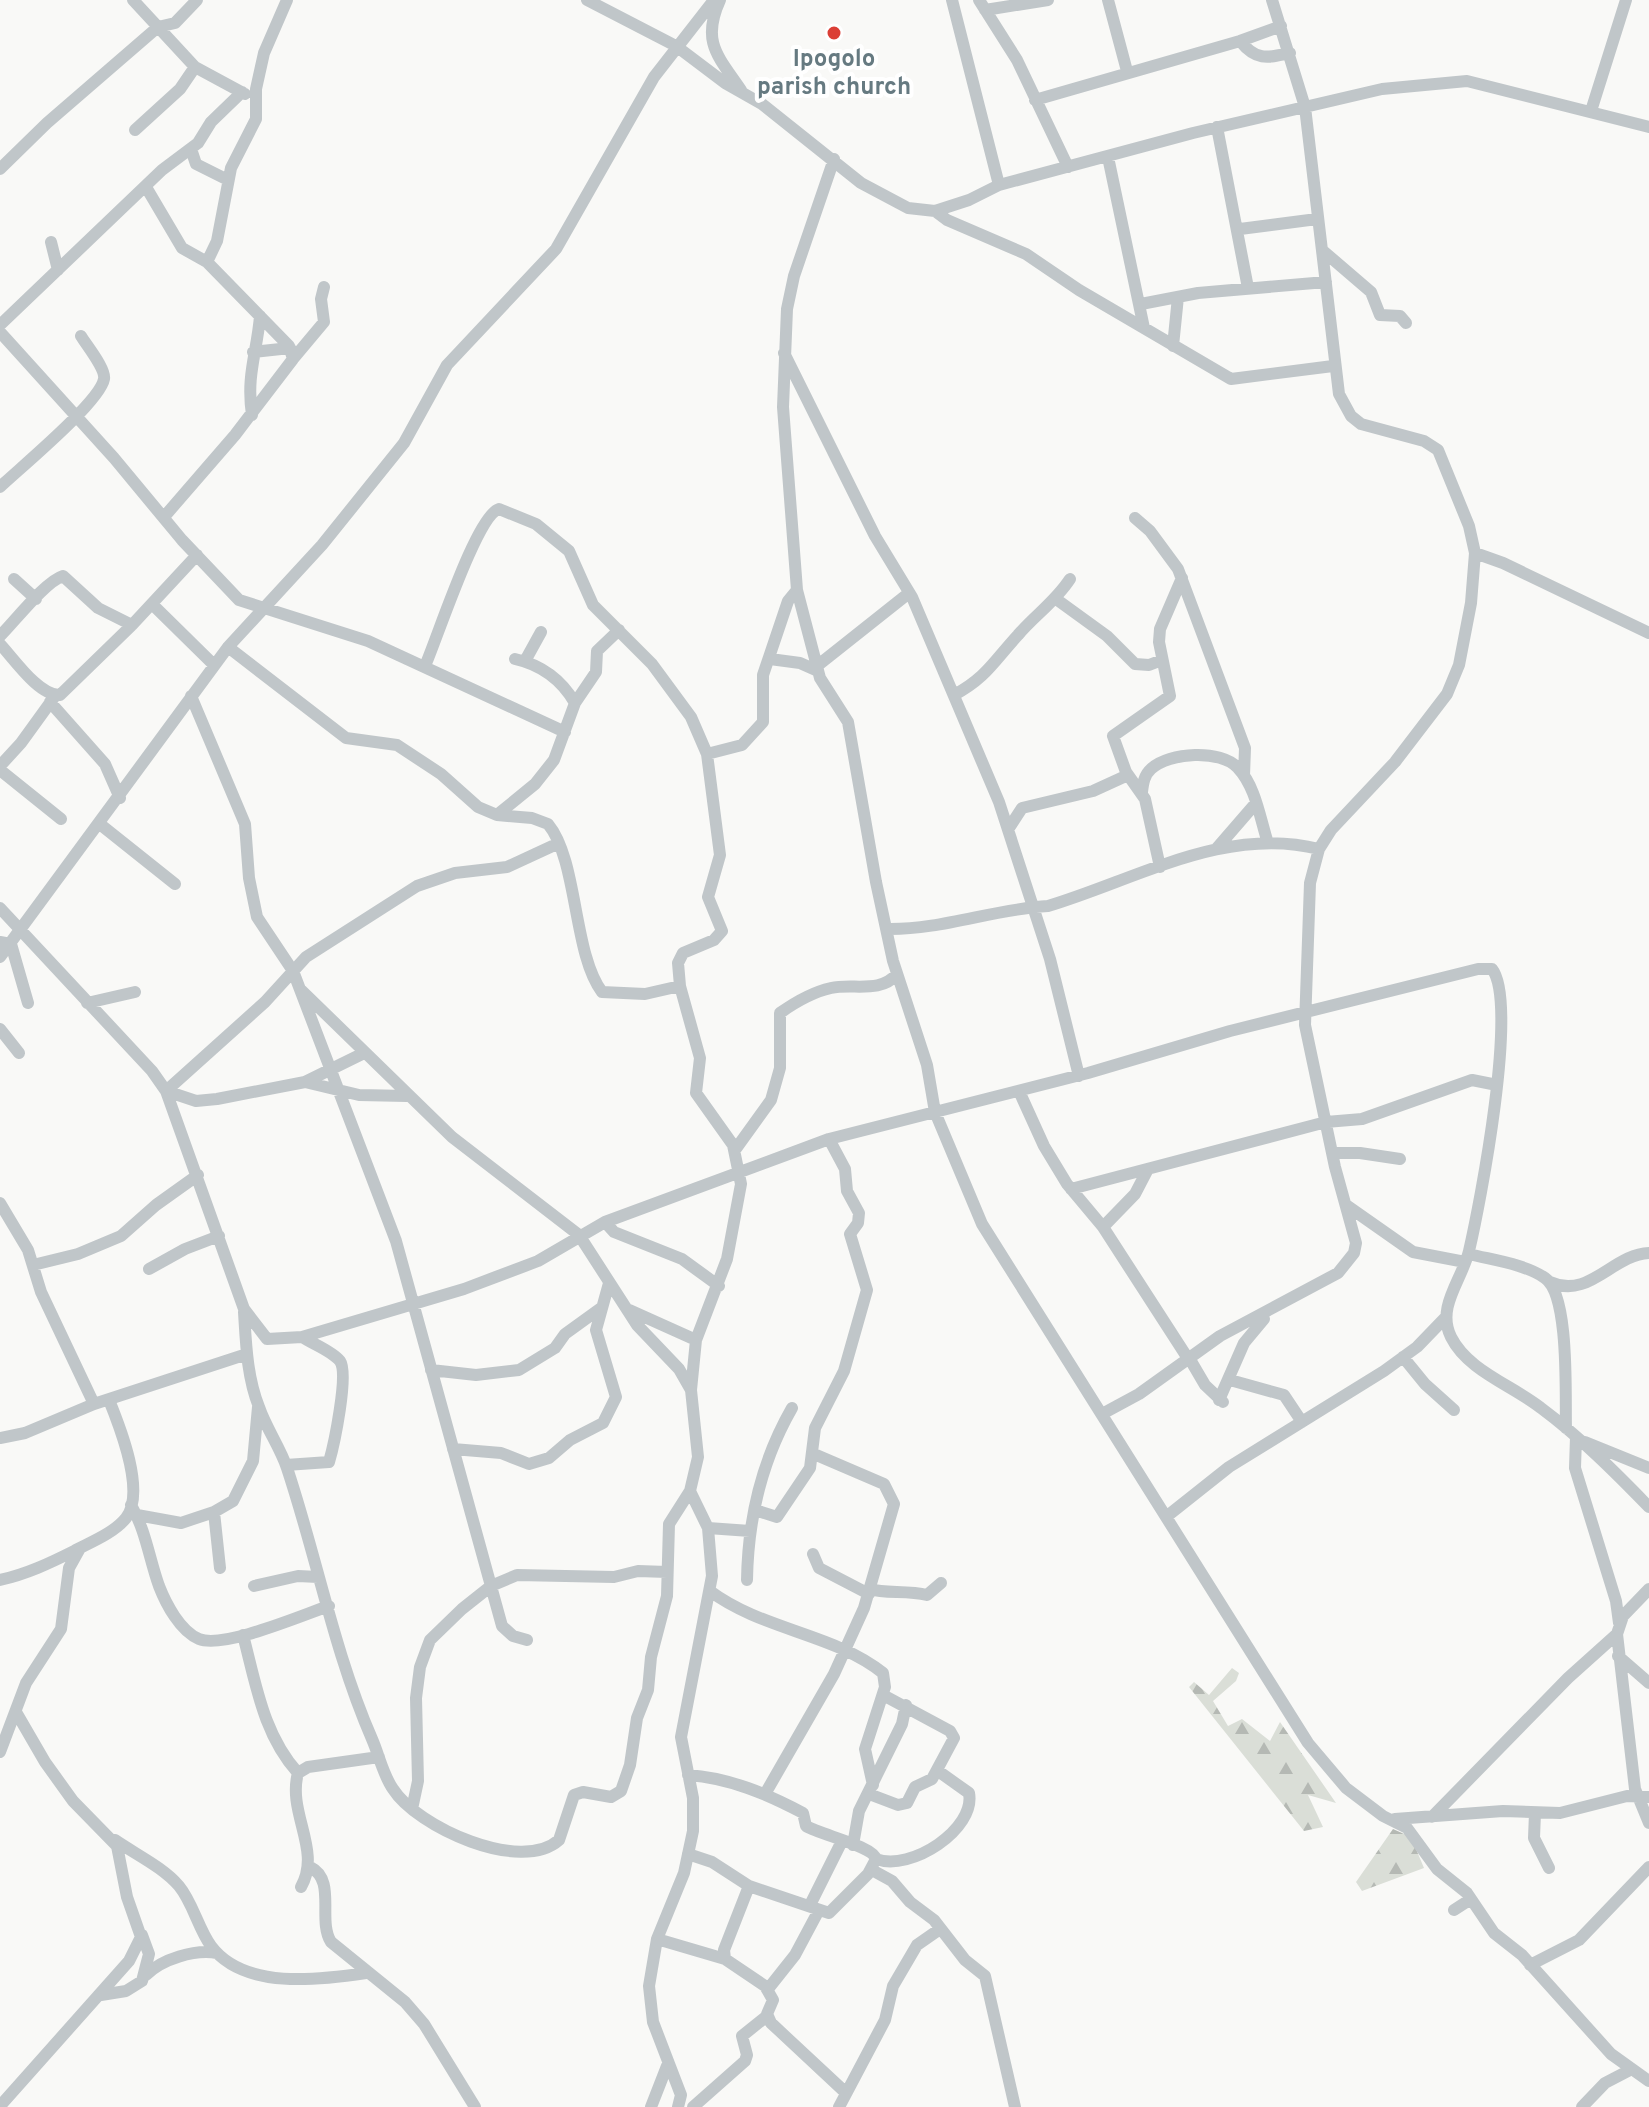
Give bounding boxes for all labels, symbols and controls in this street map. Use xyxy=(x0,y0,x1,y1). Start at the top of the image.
marker: Ipogolo parish church xyxy=(825,24,843,42)
place label: Ipogolo parish church xyxy=(757,45,911,103)

